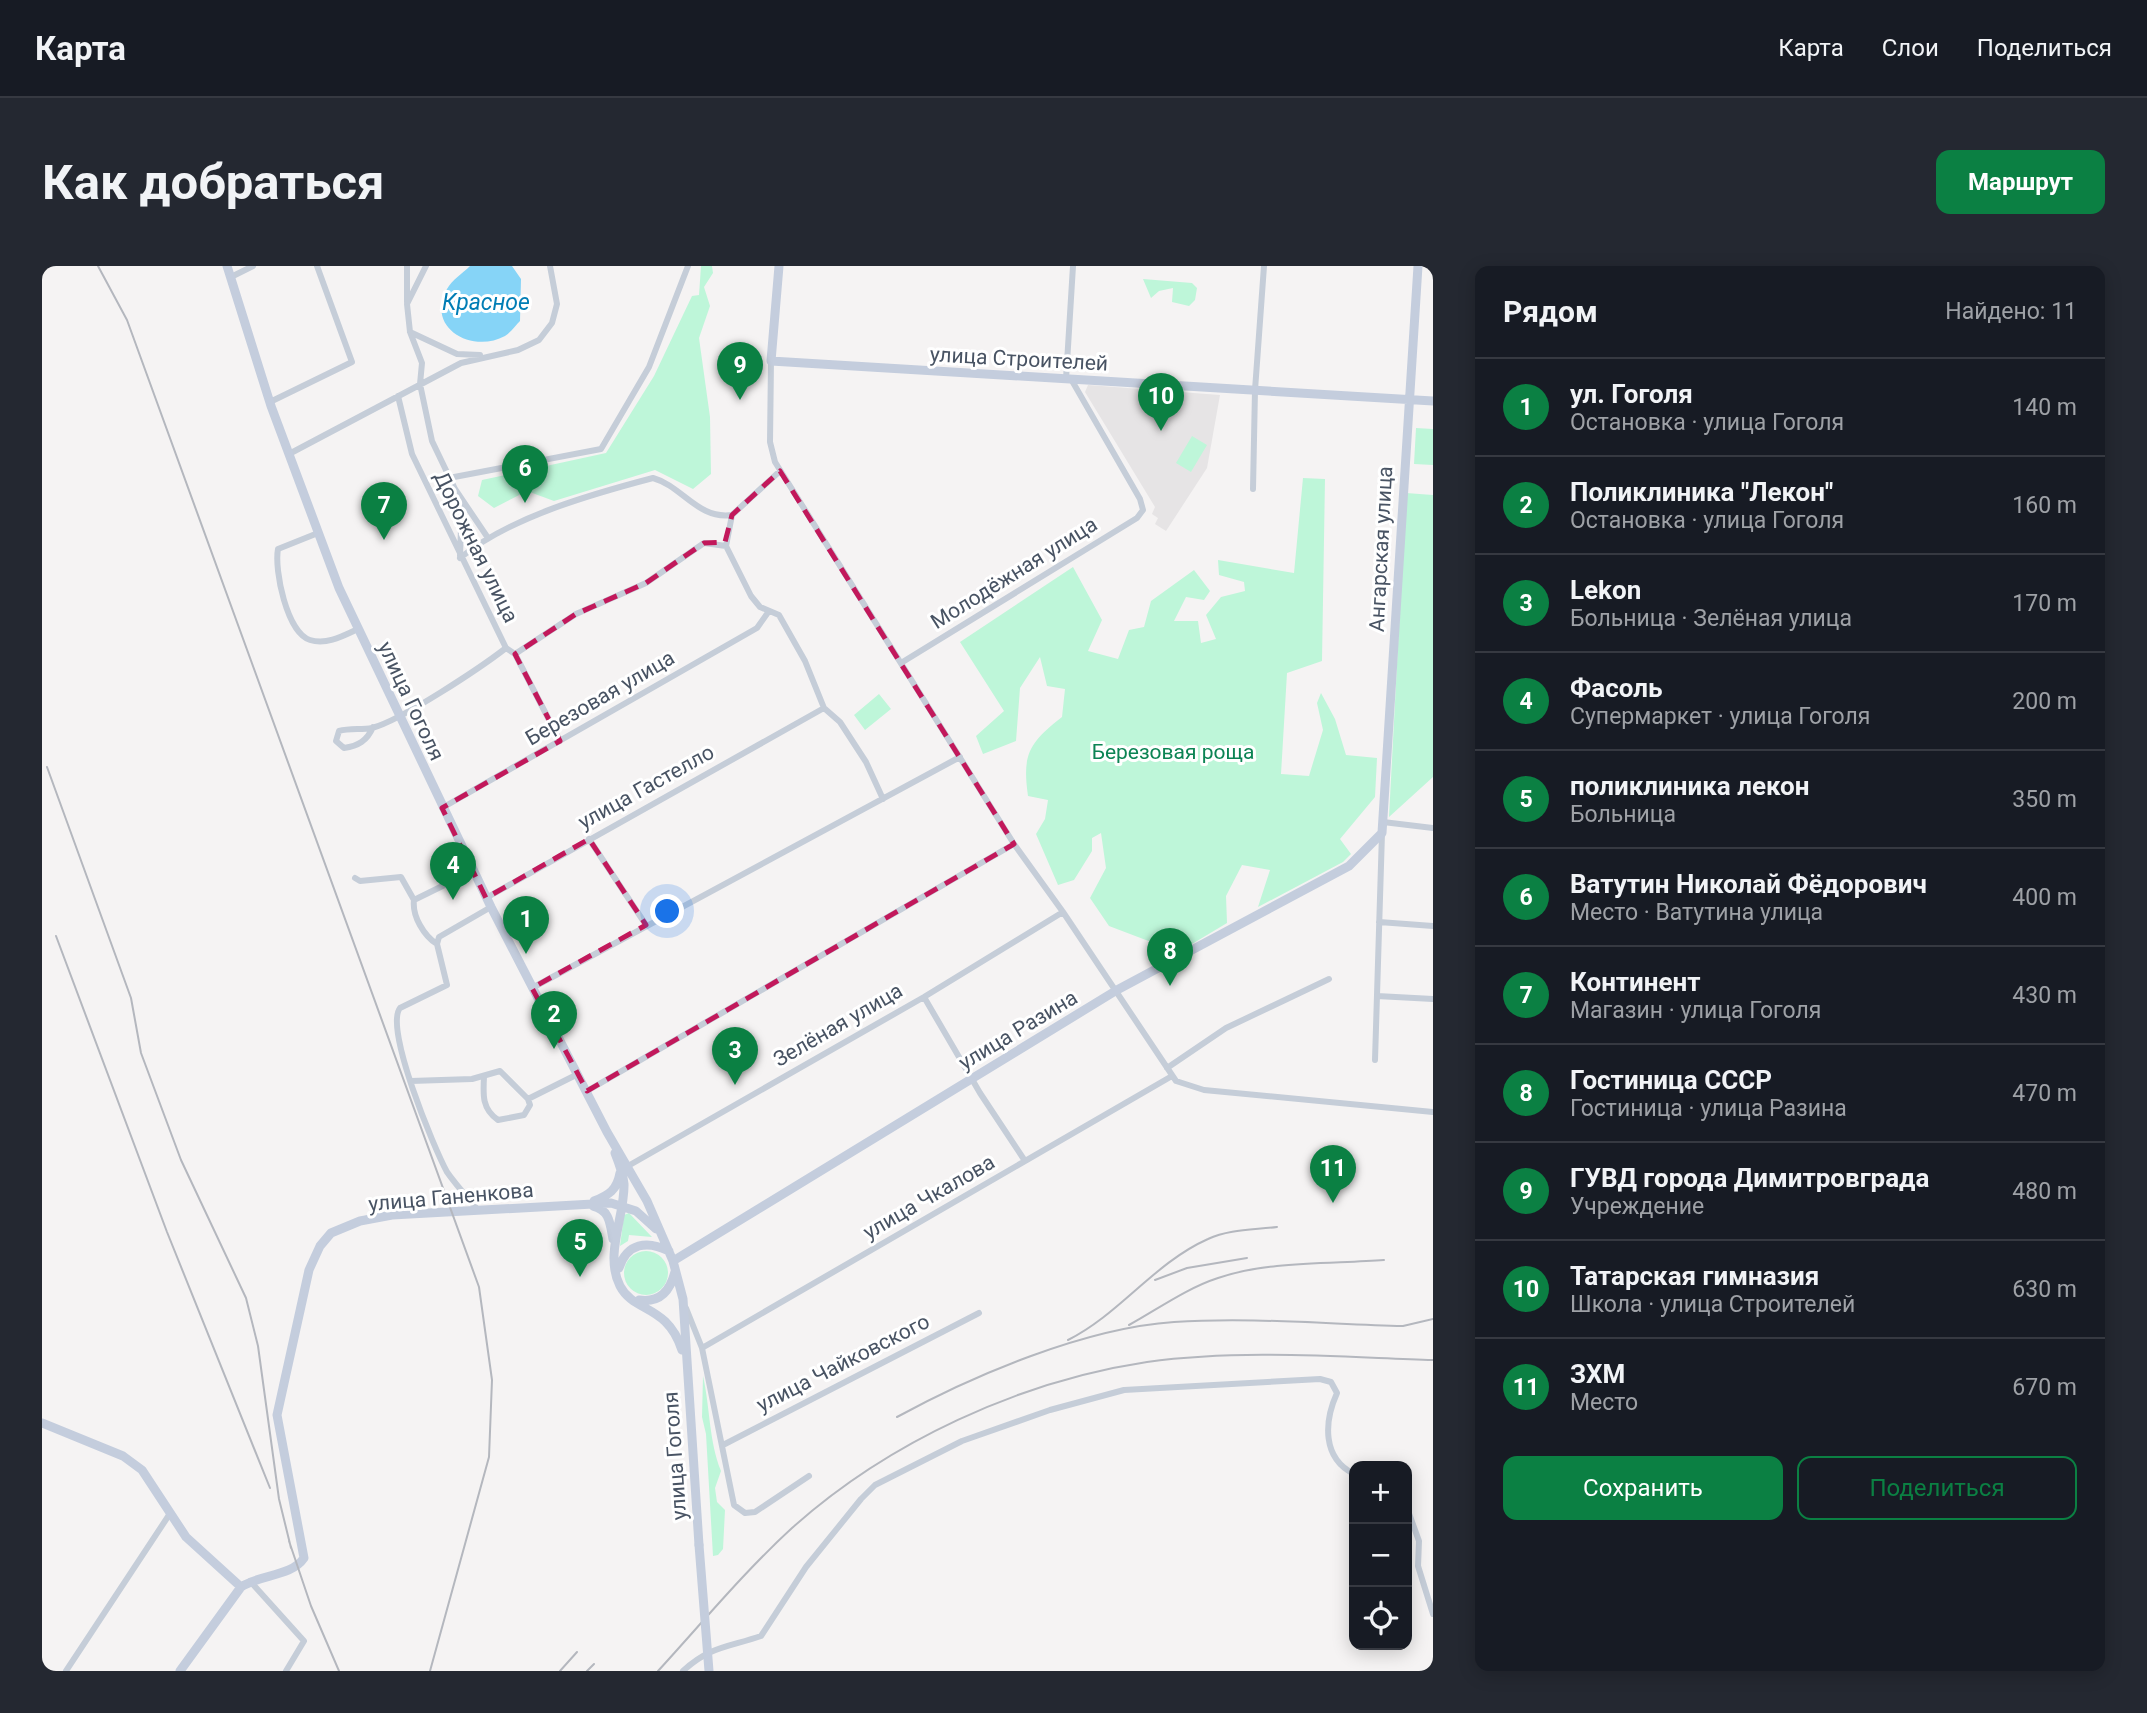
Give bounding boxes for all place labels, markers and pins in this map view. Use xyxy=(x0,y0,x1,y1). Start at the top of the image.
pin: 9 xyxy=(717,342,763,400)
pin: 10 xyxy=(1138,373,1184,431)
pin: 6 xyxy=(502,445,548,503)
pin: 7 xyxy=(361,482,407,540)
pin: 4 xyxy=(430,842,476,900)
pin: 1 xyxy=(503,896,549,954)
pin: 8 xyxy=(1147,928,1193,986)
pin: 2 xyxy=(531,991,577,1049)
pin: 3 xyxy=(712,1027,758,1085)
pin: 11 xyxy=(1310,1145,1356,1203)
pin: 5 xyxy=(557,1219,603,1277)

